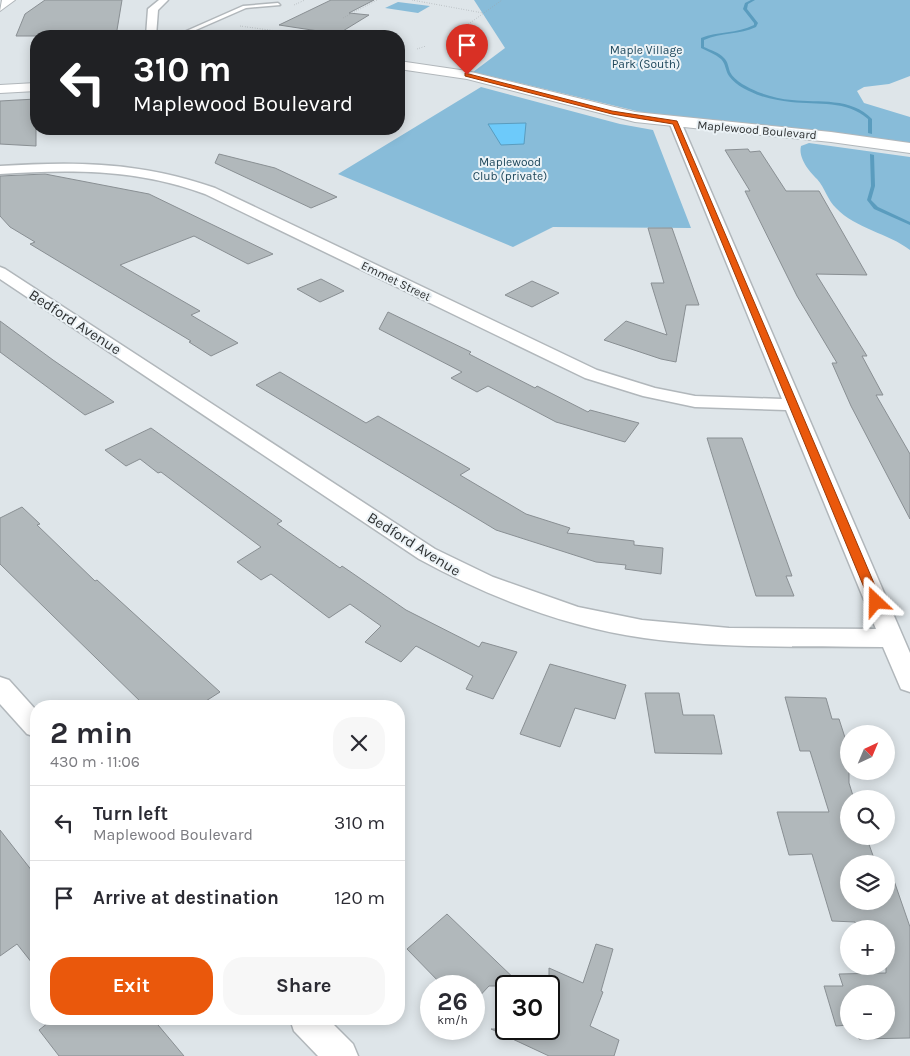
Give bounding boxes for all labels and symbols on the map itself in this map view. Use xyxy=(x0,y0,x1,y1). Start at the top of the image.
pin xyxy=(446,24,488,75)
park label: Maple Village Park (South) xyxy=(610,43,682,71)
street label: Maplewood Boulevard xyxy=(697,118,817,142)
park label: Maplewood Club (private) xyxy=(473,155,547,183)
street label: Emmet Street xyxy=(359,258,434,304)
street label: Bedford Avenue xyxy=(25,285,125,359)
street label: Bedford Avenue xyxy=(364,508,464,580)
position arrow xyxy=(849,575,901,627)
north arrow xyxy=(840,725,895,780)
speed limit sign: 30 xyxy=(495,975,560,1040)

